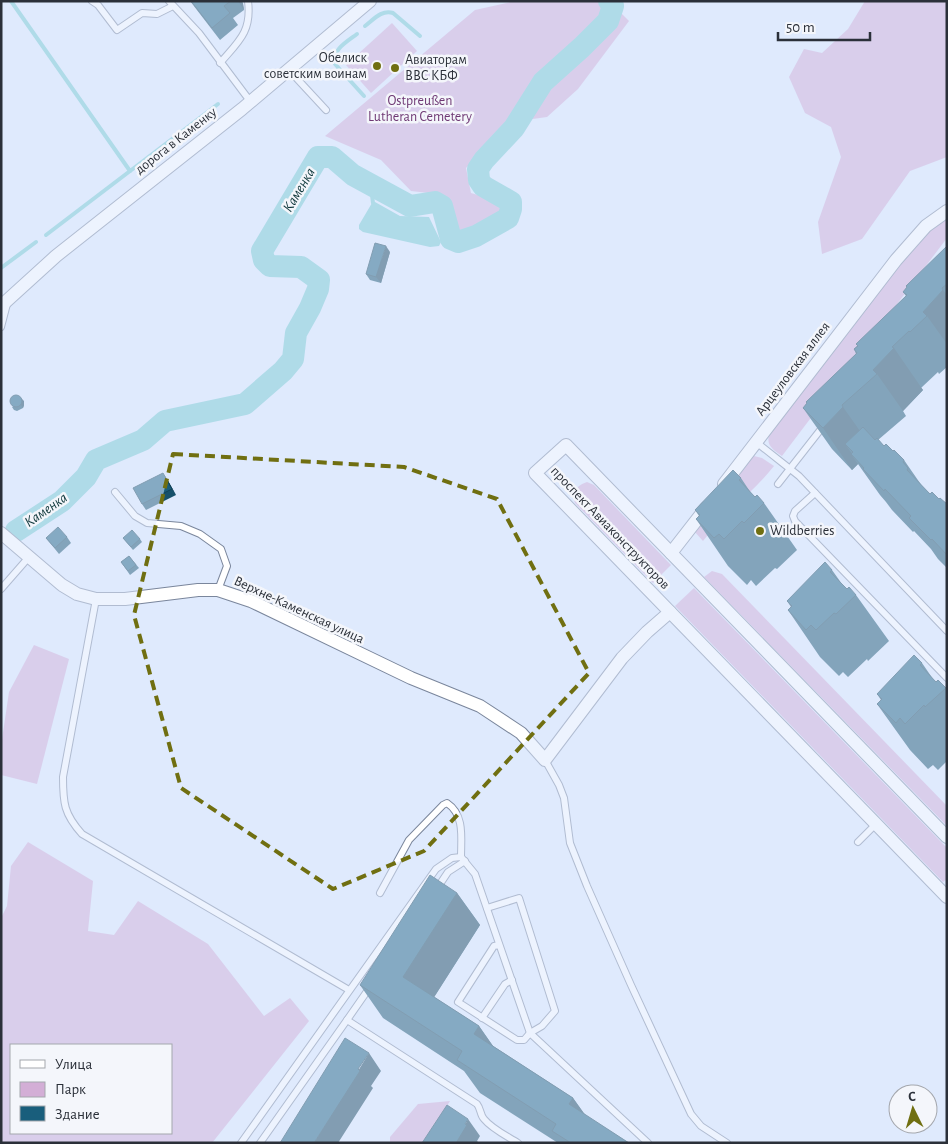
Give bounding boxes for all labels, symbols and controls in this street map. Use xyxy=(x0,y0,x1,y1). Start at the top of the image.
scale bar xyxy=(778,10,870,42)
text: 50 m xyxy=(786,20,815,35)
place label: Обелиск советским воинам xyxy=(264,51,368,81)
place label: Авиаторам ВВС КБФ xyxy=(405,53,467,83)
marker: Обелиск советским воинам xyxy=(371,60,383,72)
marker: Авиаторам ВВС КБФ xyxy=(389,62,401,74)
park label: Ostpreußen Lutheran Cemetery xyxy=(368,94,472,124)
street label: дорога в Каменку xyxy=(133,105,219,177)
water label: Каменка xyxy=(280,165,318,215)
street label: Арцеуловская аллея xyxy=(753,320,833,418)
street label: проспект Авиаконструкторов xyxy=(548,464,672,592)
water label: Каменка xyxy=(22,490,70,530)
place label: Wildberries xyxy=(770,524,834,538)
marker: Wildberries xyxy=(754,525,766,537)
street label: Верхне-Каменская улица xyxy=(232,574,367,647)
legend xyxy=(10,1044,172,1134)
text: Улица xyxy=(55,1057,92,1072)
text: Парк xyxy=(55,1082,86,1097)
north arrow xyxy=(888,1084,938,1134)
text: С xyxy=(907,1090,917,1104)
text: Здание xyxy=(55,1107,100,1122)

